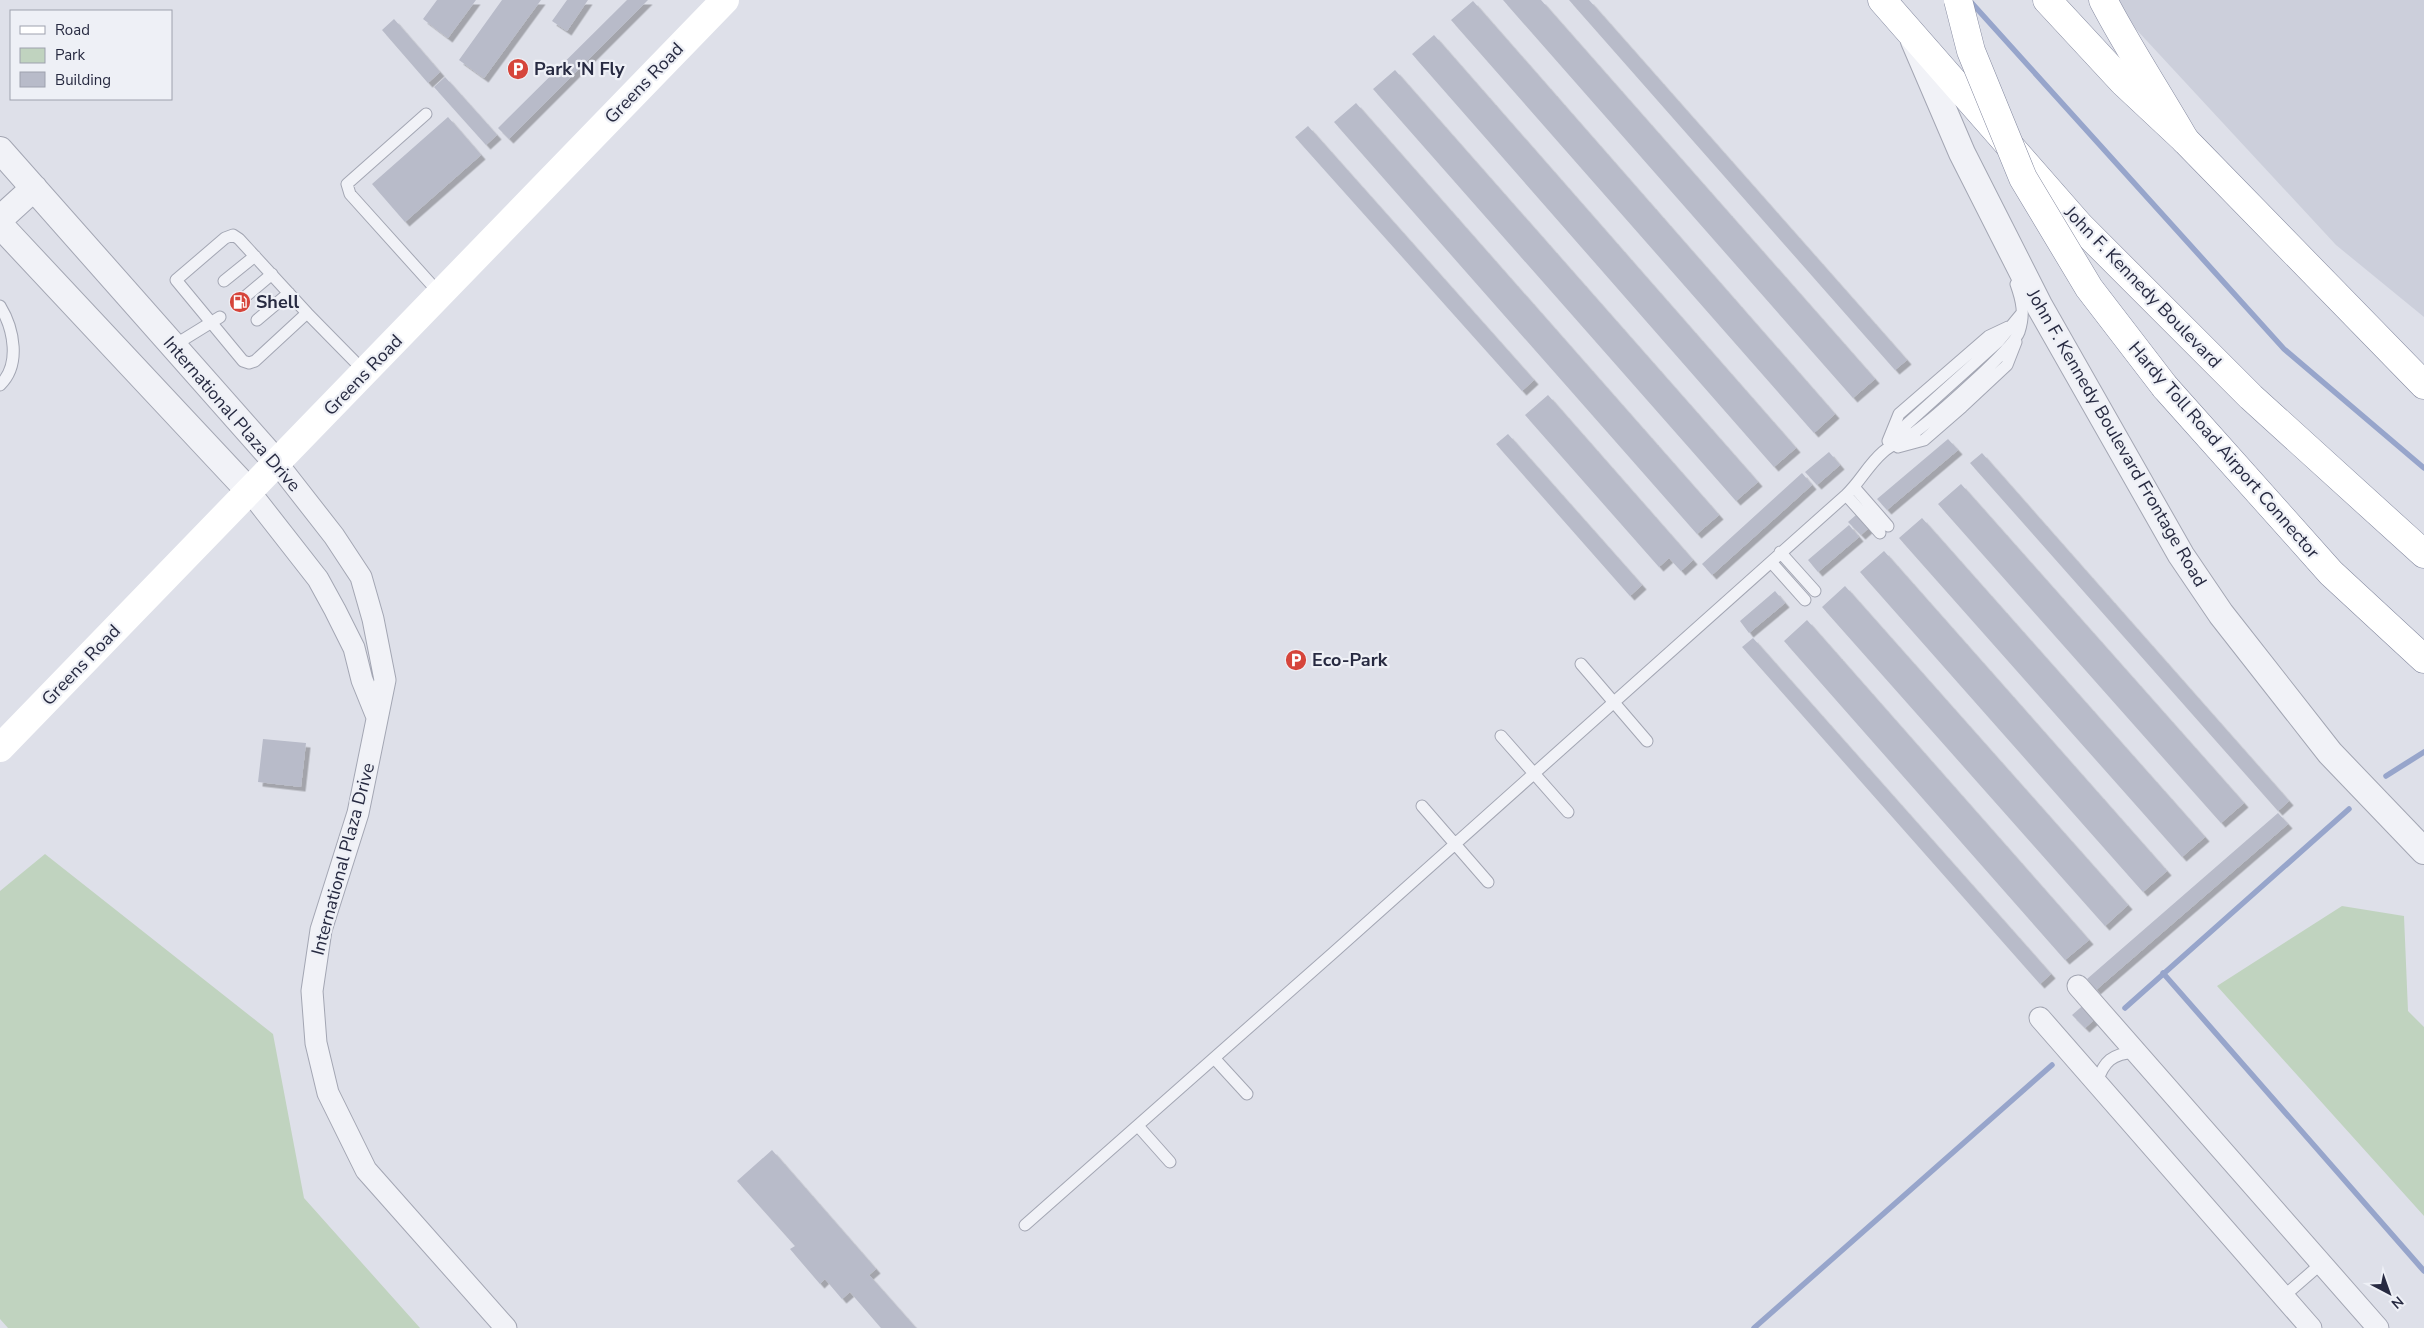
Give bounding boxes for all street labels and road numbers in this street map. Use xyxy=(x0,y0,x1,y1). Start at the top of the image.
street label: Greens Road xyxy=(599,37,689,129)
street label: John F. Kennedy Boulevard xyxy=(2058,200,2227,373)
street label: John F. Kennedy Boulevard Frontage Road xyxy=(2021,284,2212,591)
street label: Greens Road xyxy=(318,329,408,421)
street label: International Plaza Drive xyxy=(158,331,306,497)
street label: Hardy Toll Road Airport Connector xyxy=(2123,337,2325,564)
street label: Greens Road xyxy=(36,619,126,711)
street label: International Plaza Drive xyxy=(306,760,380,958)

